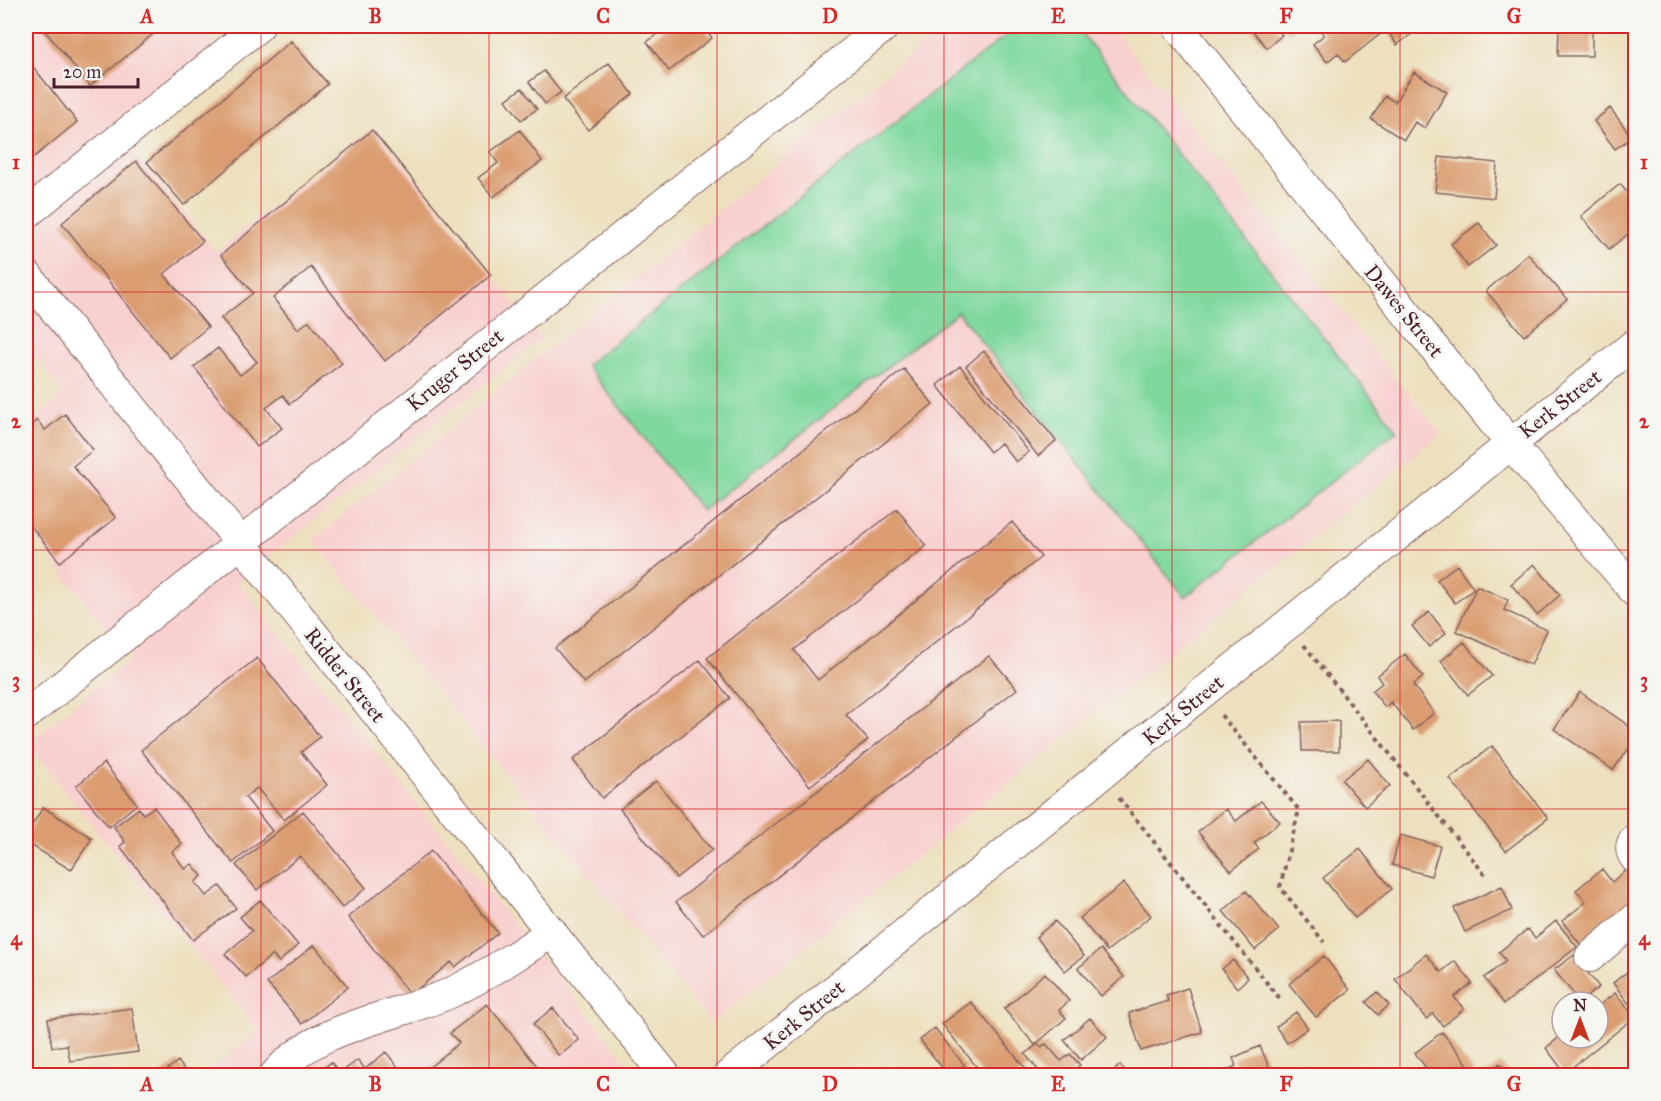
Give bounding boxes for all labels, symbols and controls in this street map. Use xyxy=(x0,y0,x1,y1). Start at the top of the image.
text: A xyxy=(138,4,154,28)
text: B xyxy=(368,4,382,28)
text: C xyxy=(596,4,610,28)
text: D xyxy=(822,4,838,28)
text: E xyxy=(1051,4,1066,28)
text: F xyxy=(1279,4,1293,28)
text: G xyxy=(1507,4,1522,28)
scale bar xyxy=(54,51,138,89)
text: 20 m xyxy=(63,61,101,83)
text: 1 xyxy=(12,150,20,174)
text: 1 xyxy=(1640,150,1648,174)
street label: Dawes Street xyxy=(1359,259,1450,363)
street label: Kruger Street xyxy=(401,323,509,417)
street label: Kerk Street xyxy=(1514,363,1607,444)
text: 2 xyxy=(11,409,22,433)
text: 2 xyxy=(1639,409,1650,433)
street label: Ridder Street xyxy=(299,622,392,728)
text: 3 xyxy=(12,668,20,693)
text: 3 xyxy=(1640,668,1648,693)
street label: Kerk Street xyxy=(1137,669,1230,751)
text: 4 xyxy=(10,926,22,951)
text: 4 xyxy=(1638,926,1650,951)
street label: Kerk Street xyxy=(758,974,851,1056)
north arrow xyxy=(1550,990,1610,1050)
text: N xyxy=(1573,996,1587,1015)
text: A xyxy=(138,1072,154,1096)
text: B xyxy=(368,1072,382,1096)
text: C xyxy=(596,1072,610,1096)
text: D xyxy=(822,1072,838,1096)
text: E xyxy=(1051,1072,1066,1096)
text: F xyxy=(1279,1072,1293,1096)
text: G xyxy=(1507,1072,1522,1096)

